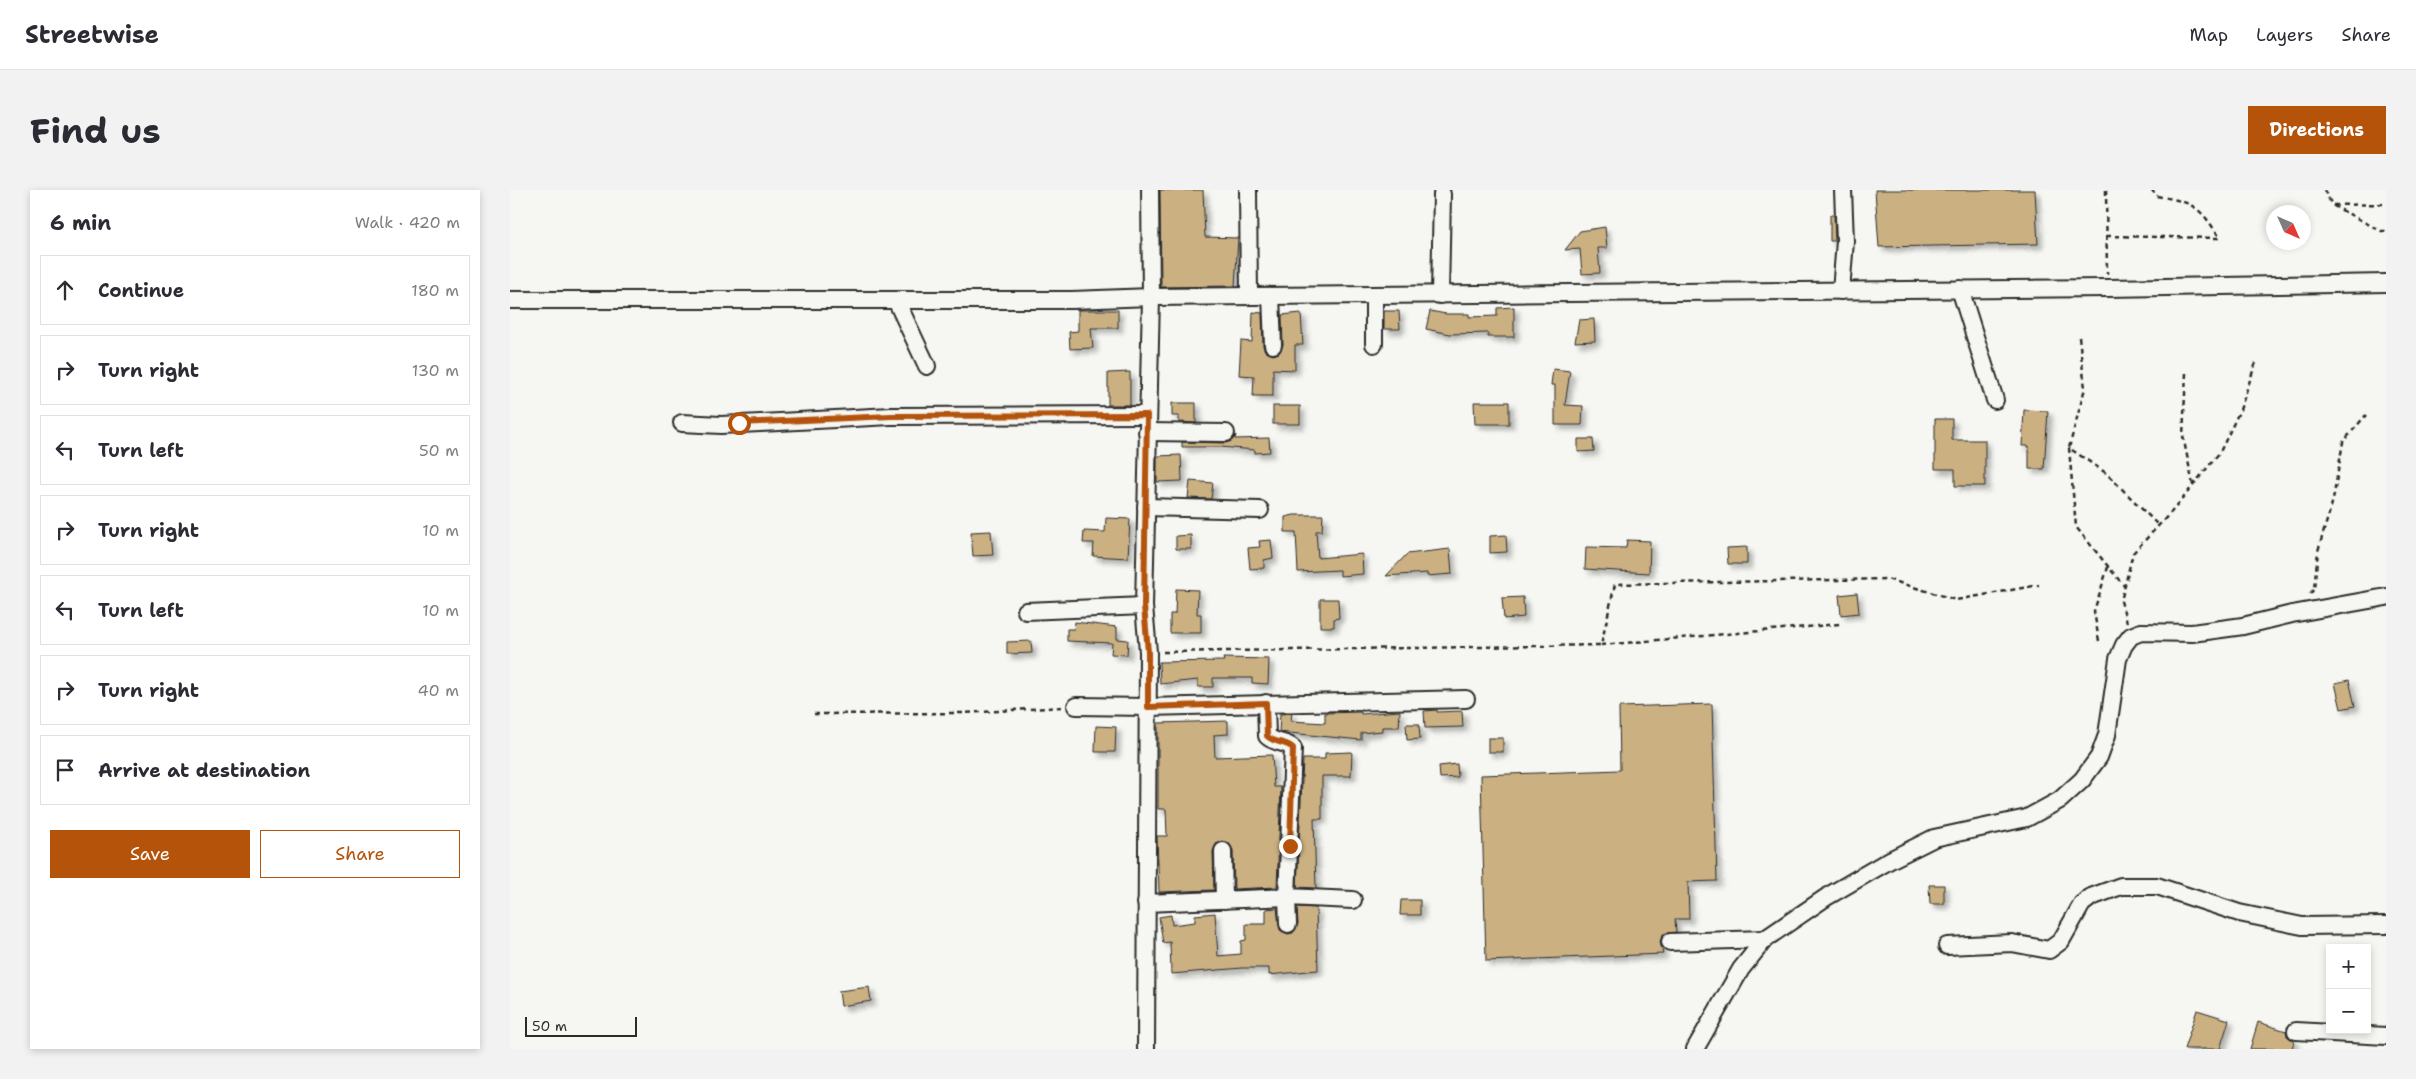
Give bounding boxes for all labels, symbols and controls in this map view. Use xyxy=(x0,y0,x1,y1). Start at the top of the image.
text: Streetwise xyxy=(25,19,159,51)
text: Map xyxy=(2190,23,2228,47)
text: Layers xyxy=(2256,23,2313,47)
text: Share xyxy=(2341,23,2391,47)
button: Directions xyxy=(2248,106,2386,154)
text: Find us xyxy=(30,107,161,154)
north arrow xyxy=(2266,205,2311,250)
text: 6 min xyxy=(50,209,111,237)
text: Walk · 420 m xyxy=(355,212,460,233)
icon: ahead xyxy=(51,276,79,304)
text: Continue xyxy=(98,278,184,303)
text: 180 m xyxy=(411,280,459,301)
icon: right xyxy=(51,356,79,384)
text: Turn right xyxy=(98,358,199,383)
text: 130 m xyxy=(412,360,459,381)
route start xyxy=(728,412,751,435)
icon: left xyxy=(51,436,79,464)
text: Turn left xyxy=(98,438,184,463)
text: 50 m xyxy=(419,440,459,461)
icon: right xyxy=(51,516,79,544)
text: Turn right xyxy=(98,518,199,543)
text: 10 m xyxy=(422,520,459,541)
icon: left xyxy=(51,596,79,624)
text: Turn left xyxy=(98,598,184,623)
text: 10 m xyxy=(422,600,459,621)
icon: right xyxy=(51,676,79,704)
text: Turn right xyxy=(98,678,199,703)
text: 40 m xyxy=(417,680,459,701)
icon: arrive xyxy=(51,756,79,784)
text: Arrive at destination xyxy=(98,758,310,783)
button: Save xyxy=(50,830,250,878)
button: Share xyxy=(260,830,460,878)
route end xyxy=(1279,835,1302,858)
map controls xyxy=(2326,944,2371,1034)
button: + xyxy=(2326,944,2371,989)
button: − xyxy=(2326,989,2371,1034)
scale bar xyxy=(525,1014,638,1037)
text: 50 m xyxy=(532,1017,567,1035)

